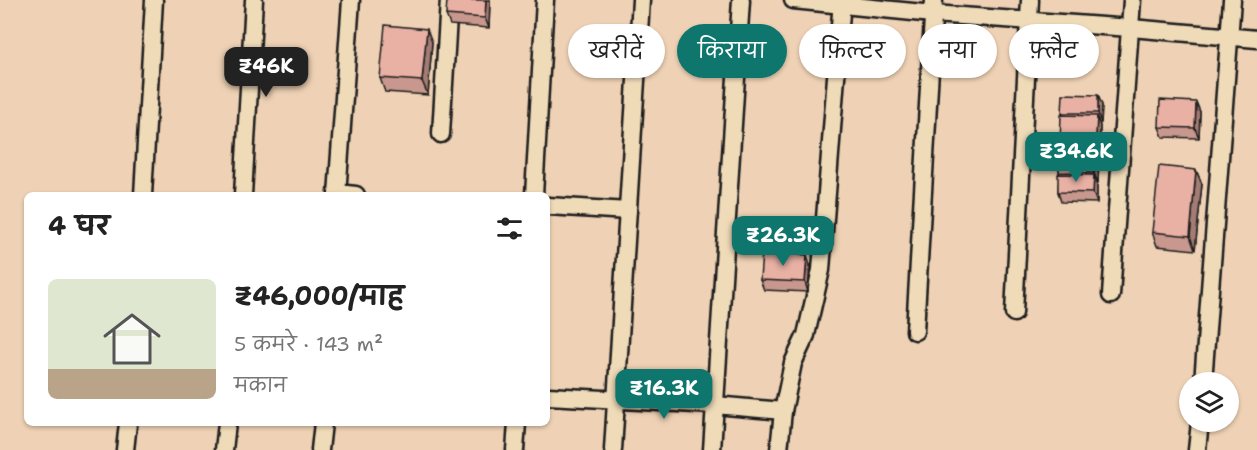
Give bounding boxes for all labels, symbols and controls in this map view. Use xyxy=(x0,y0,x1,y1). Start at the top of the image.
chip: खरीदें xyxy=(568,24,665,78)
chip: किराया xyxy=(677,24,787,78)
chip: फ़िल्टर xyxy=(799,24,906,78)
chip: नया xyxy=(918,24,997,78)
chip: फ़्लैट xyxy=(1009,24,1099,78)
pin: ₹46K xyxy=(230,47,302,98)
text: ₹46K xyxy=(238,53,294,79)
pin: ₹34.6K xyxy=(1027,132,1125,183)
text: ₹34.6K xyxy=(1039,138,1113,164)
text: 4 घर xyxy=(48,208,110,243)
icon: filters xyxy=(493,212,526,245)
pin: ₹26.3K xyxy=(734,216,832,267)
text: ₹26.3K xyxy=(746,222,820,248)
text: ₹46,000/माह xyxy=(234,278,404,313)
icon: home xyxy=(96,303,168,375)
text: 5 कमरे · 143 m² xyxy=(234,331,383,357)
pin: ₹16.3K xyxy=(615,369,713,420)
text: मकान xyxy=(234,372,287,398)
map controls xyxy=(1179,372,1239,432)
button: layers xyxy=(1179,372,1239,432)
text: ₹16.3K xyxy=(629,375,699,401)

